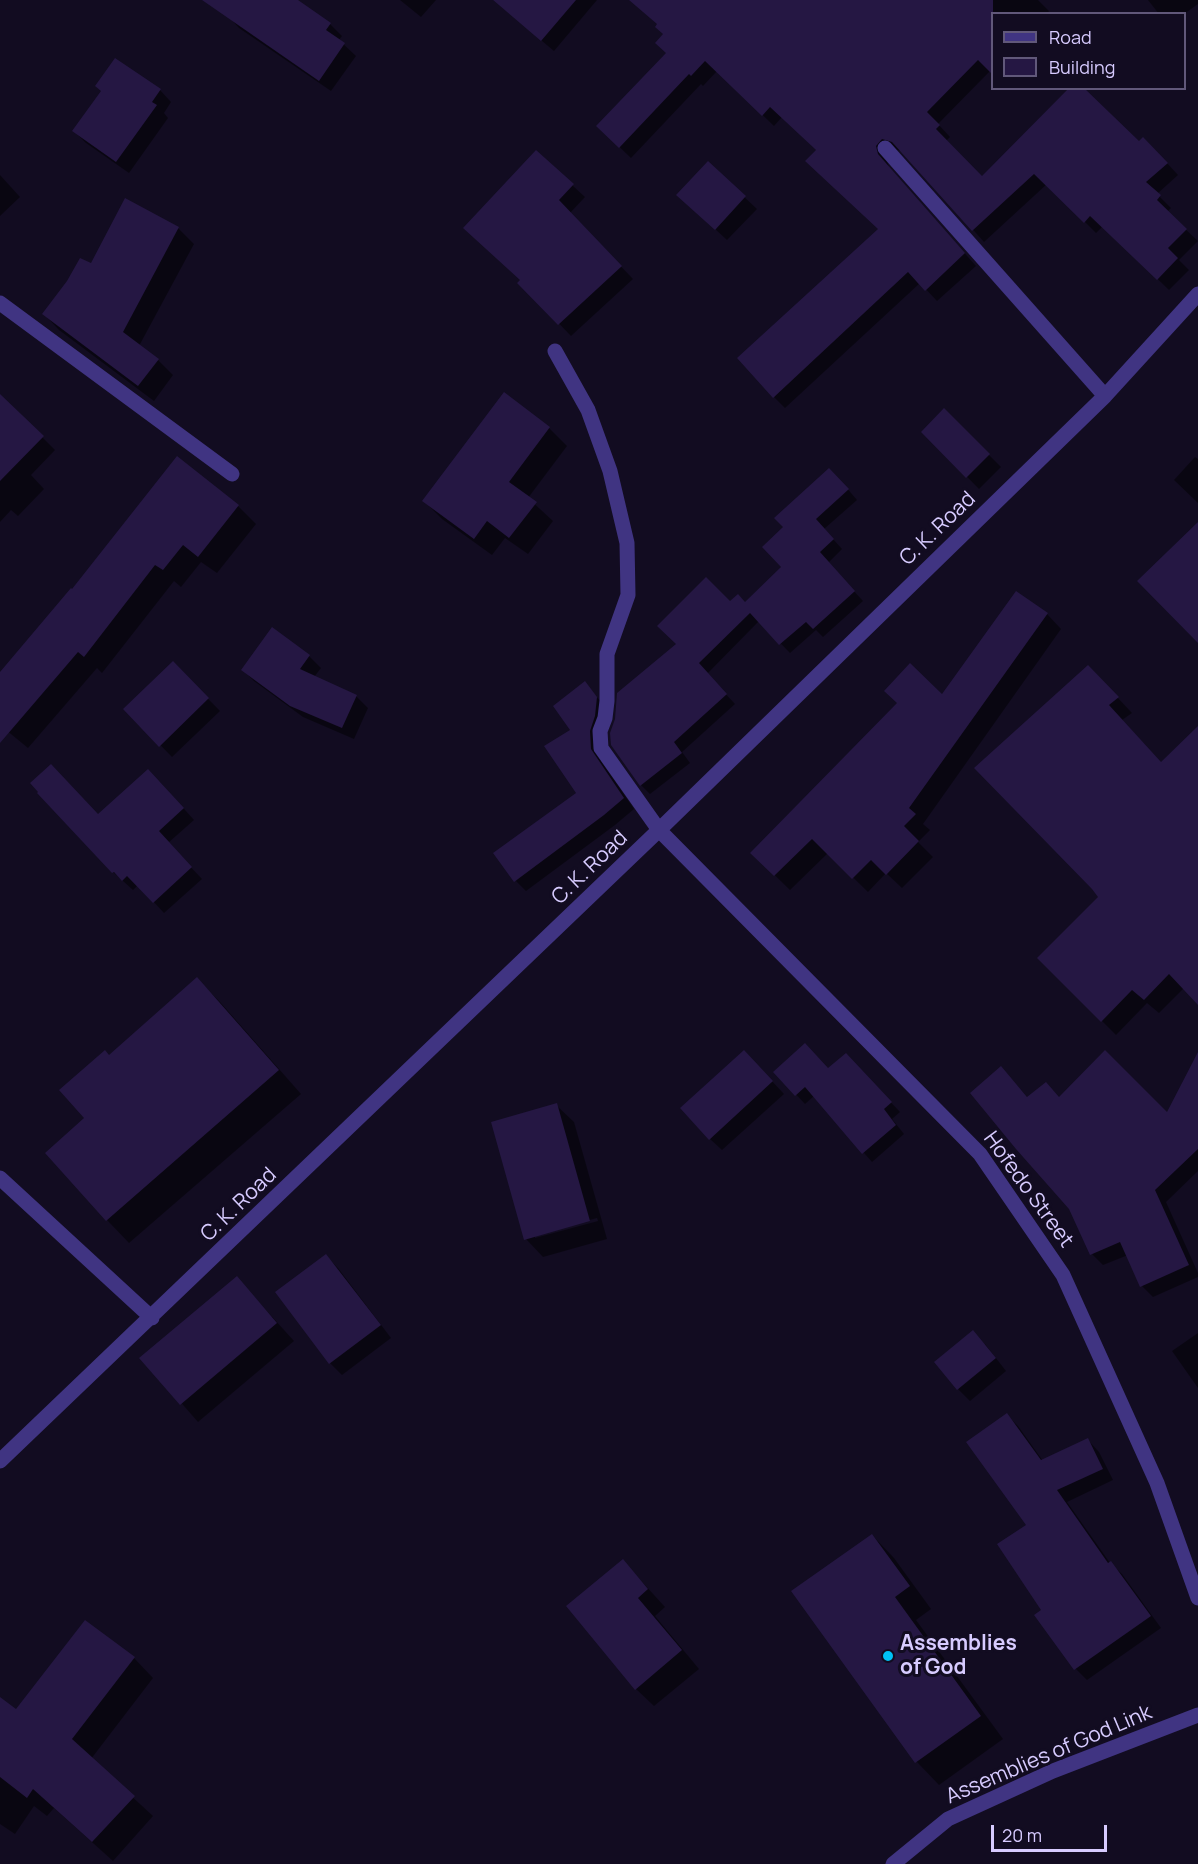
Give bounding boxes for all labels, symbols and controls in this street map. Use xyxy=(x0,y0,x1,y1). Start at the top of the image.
legend xyxy=(991,12,1186,90)
text: Road xyxy=(1049,25,1092,49)
text: Building xyxy=(1049,55,1115,79)
street label: C. K. Road xyxy=(895,487,981,571)
street label: C. K. Road xyxy=(547,826,633,910)
street label: Hofedo Street xyxy=(978,1127,1078,1253)
street label: C. K. Road xyxy=(196,1163,282,1247)
place label: Assemblies of God xyxy=(900,1631,1017,1681)
marker: Assemblies of God xyxy=(881,1649,895,1663)
street label: Assemblies of God Link xyxy=(942,1700,1156,1810)
scale bar xyxy=(994,1813,1110,1851)
text: 20 m xyxy=(1002,1823,1042,1847)

